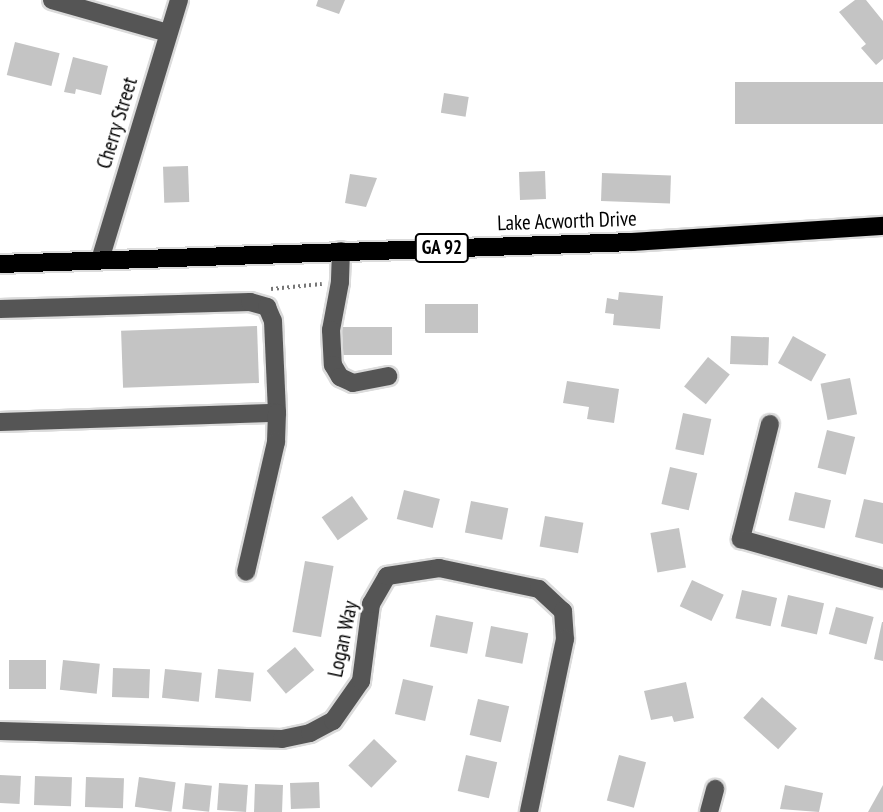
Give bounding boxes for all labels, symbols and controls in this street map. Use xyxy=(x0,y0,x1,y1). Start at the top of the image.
street label: Cherry Street xyxy=(91,74,143,172)
street label: Lake Acworth Drive xyxy=(496,206,638,236)
road number: GA 92 xyxy=(414,232,470,264)
street label: Logan Way xyxy=(323,598,363,680)

